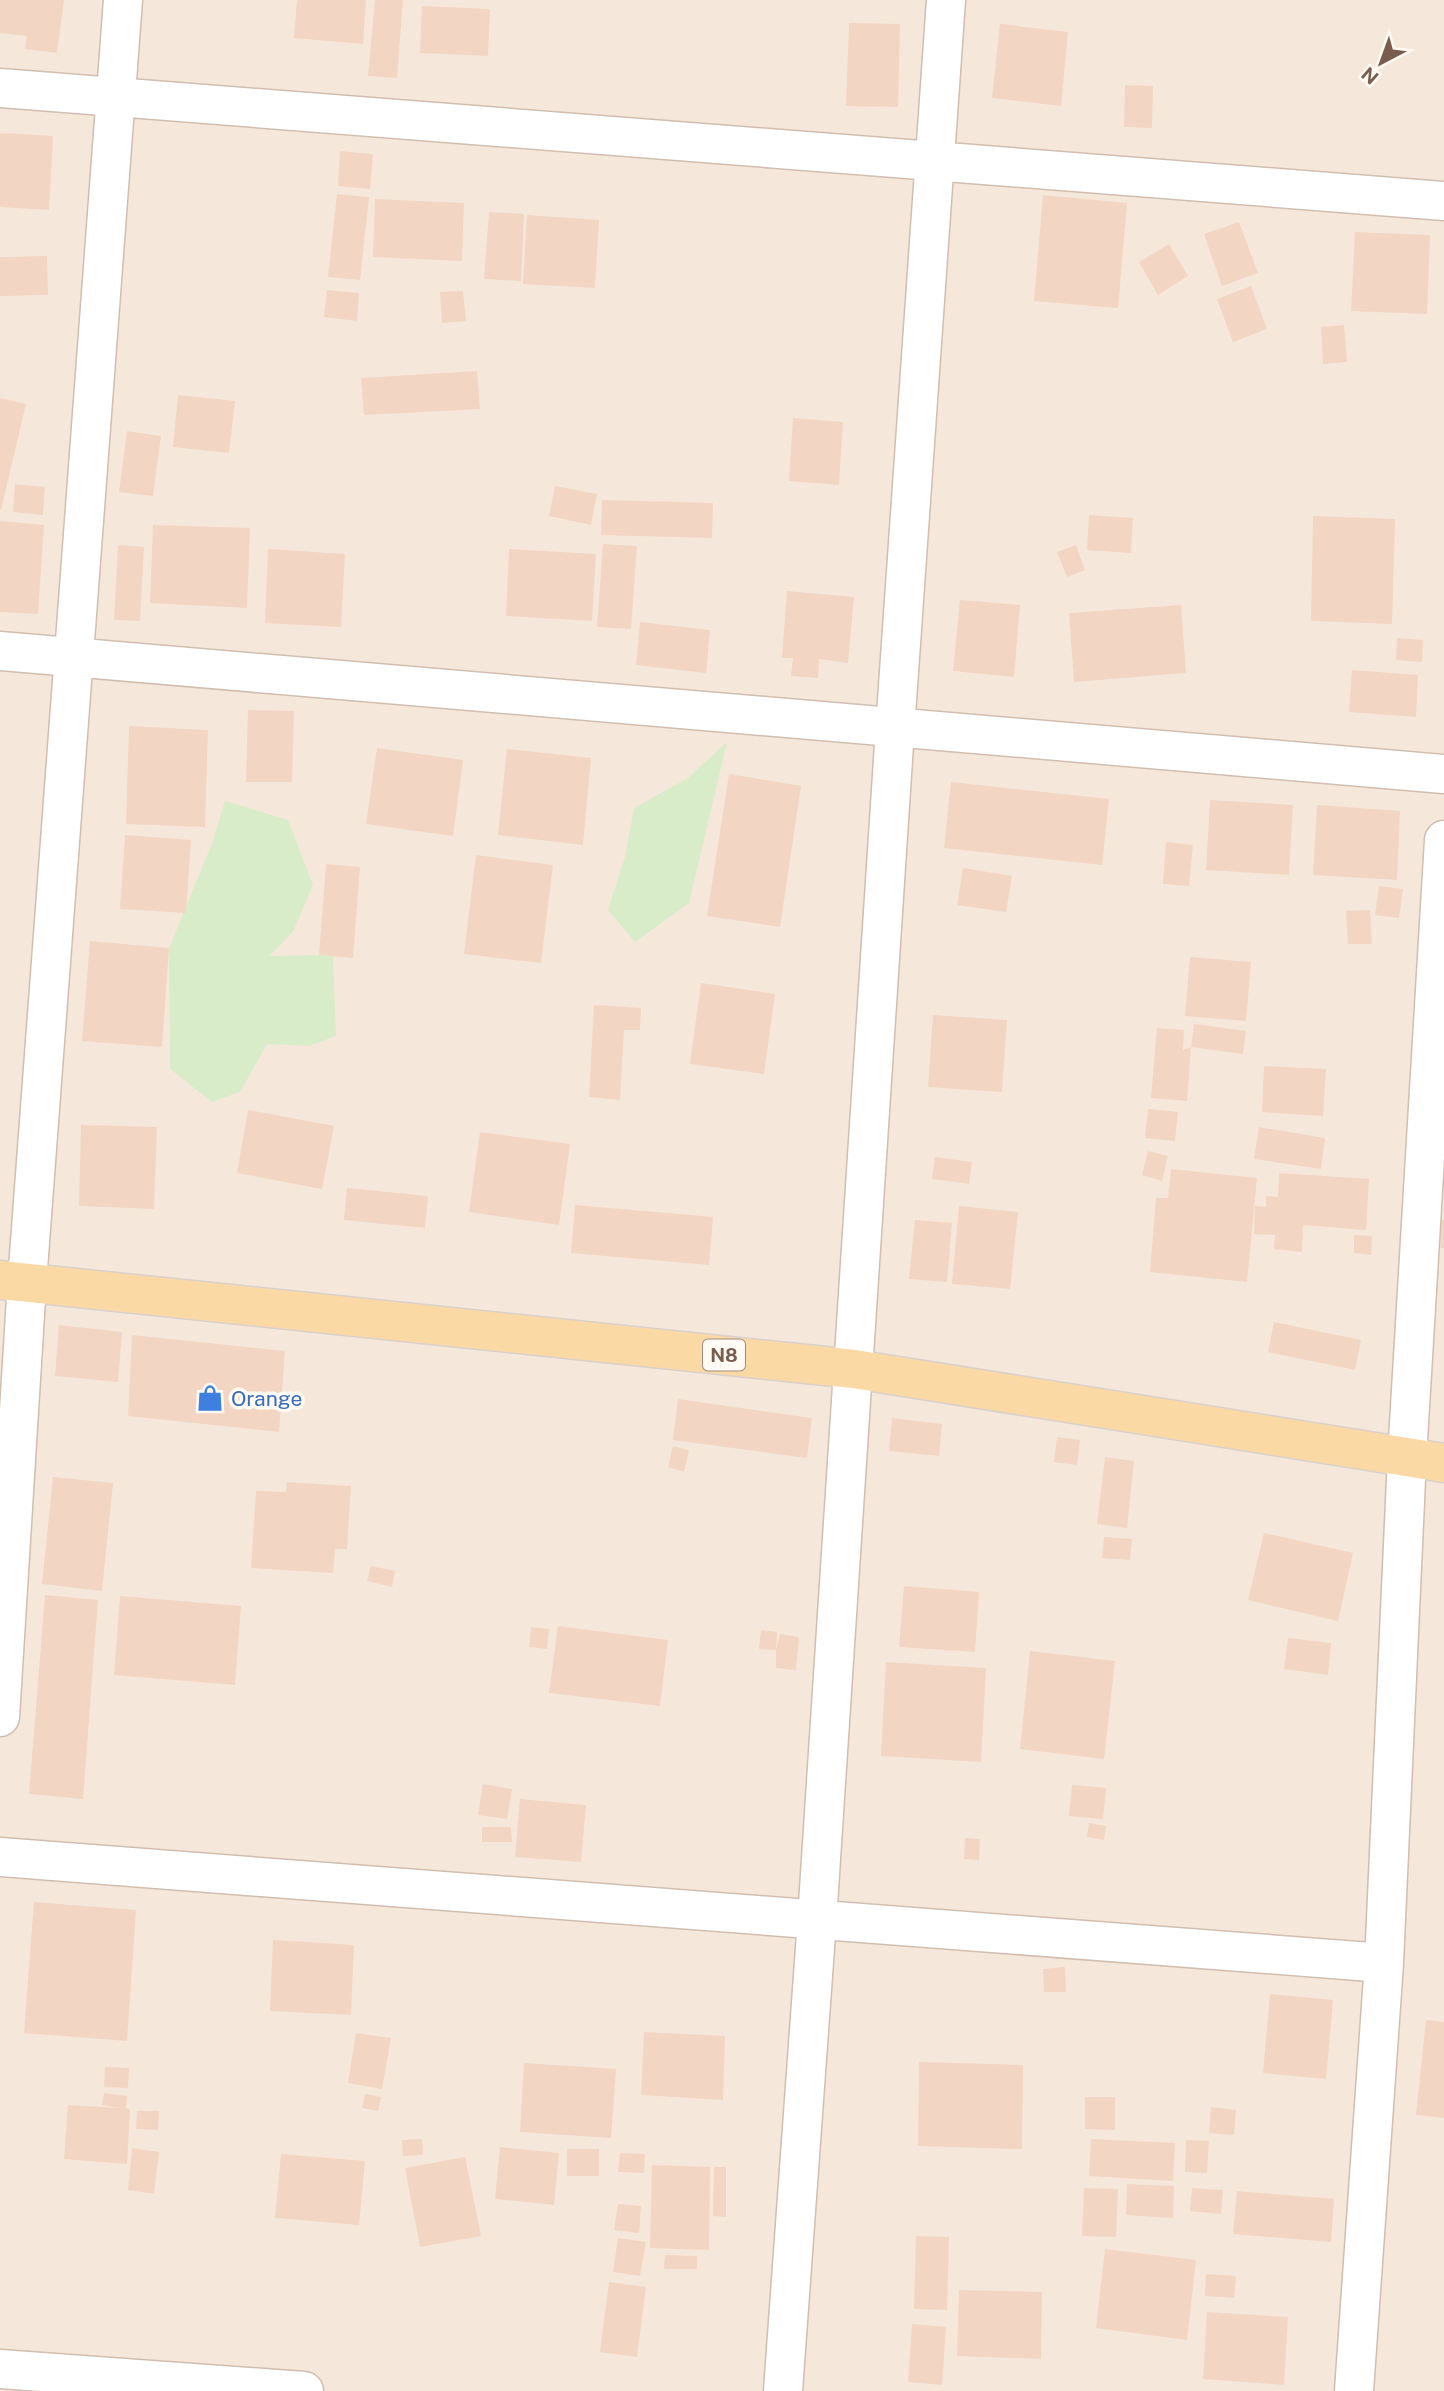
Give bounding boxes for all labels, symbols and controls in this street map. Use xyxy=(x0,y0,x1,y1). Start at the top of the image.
north arrow xyxy=(1346,28,1416,98)
text: N xyxy=(1357,63,1383,89)
road number: N8 xyxy=(703,1340,745,1371)
shop icon: Orange xyxy=(195,1383,225,1413)
place label: Orange xyxy=(231,1386,302,1411)

